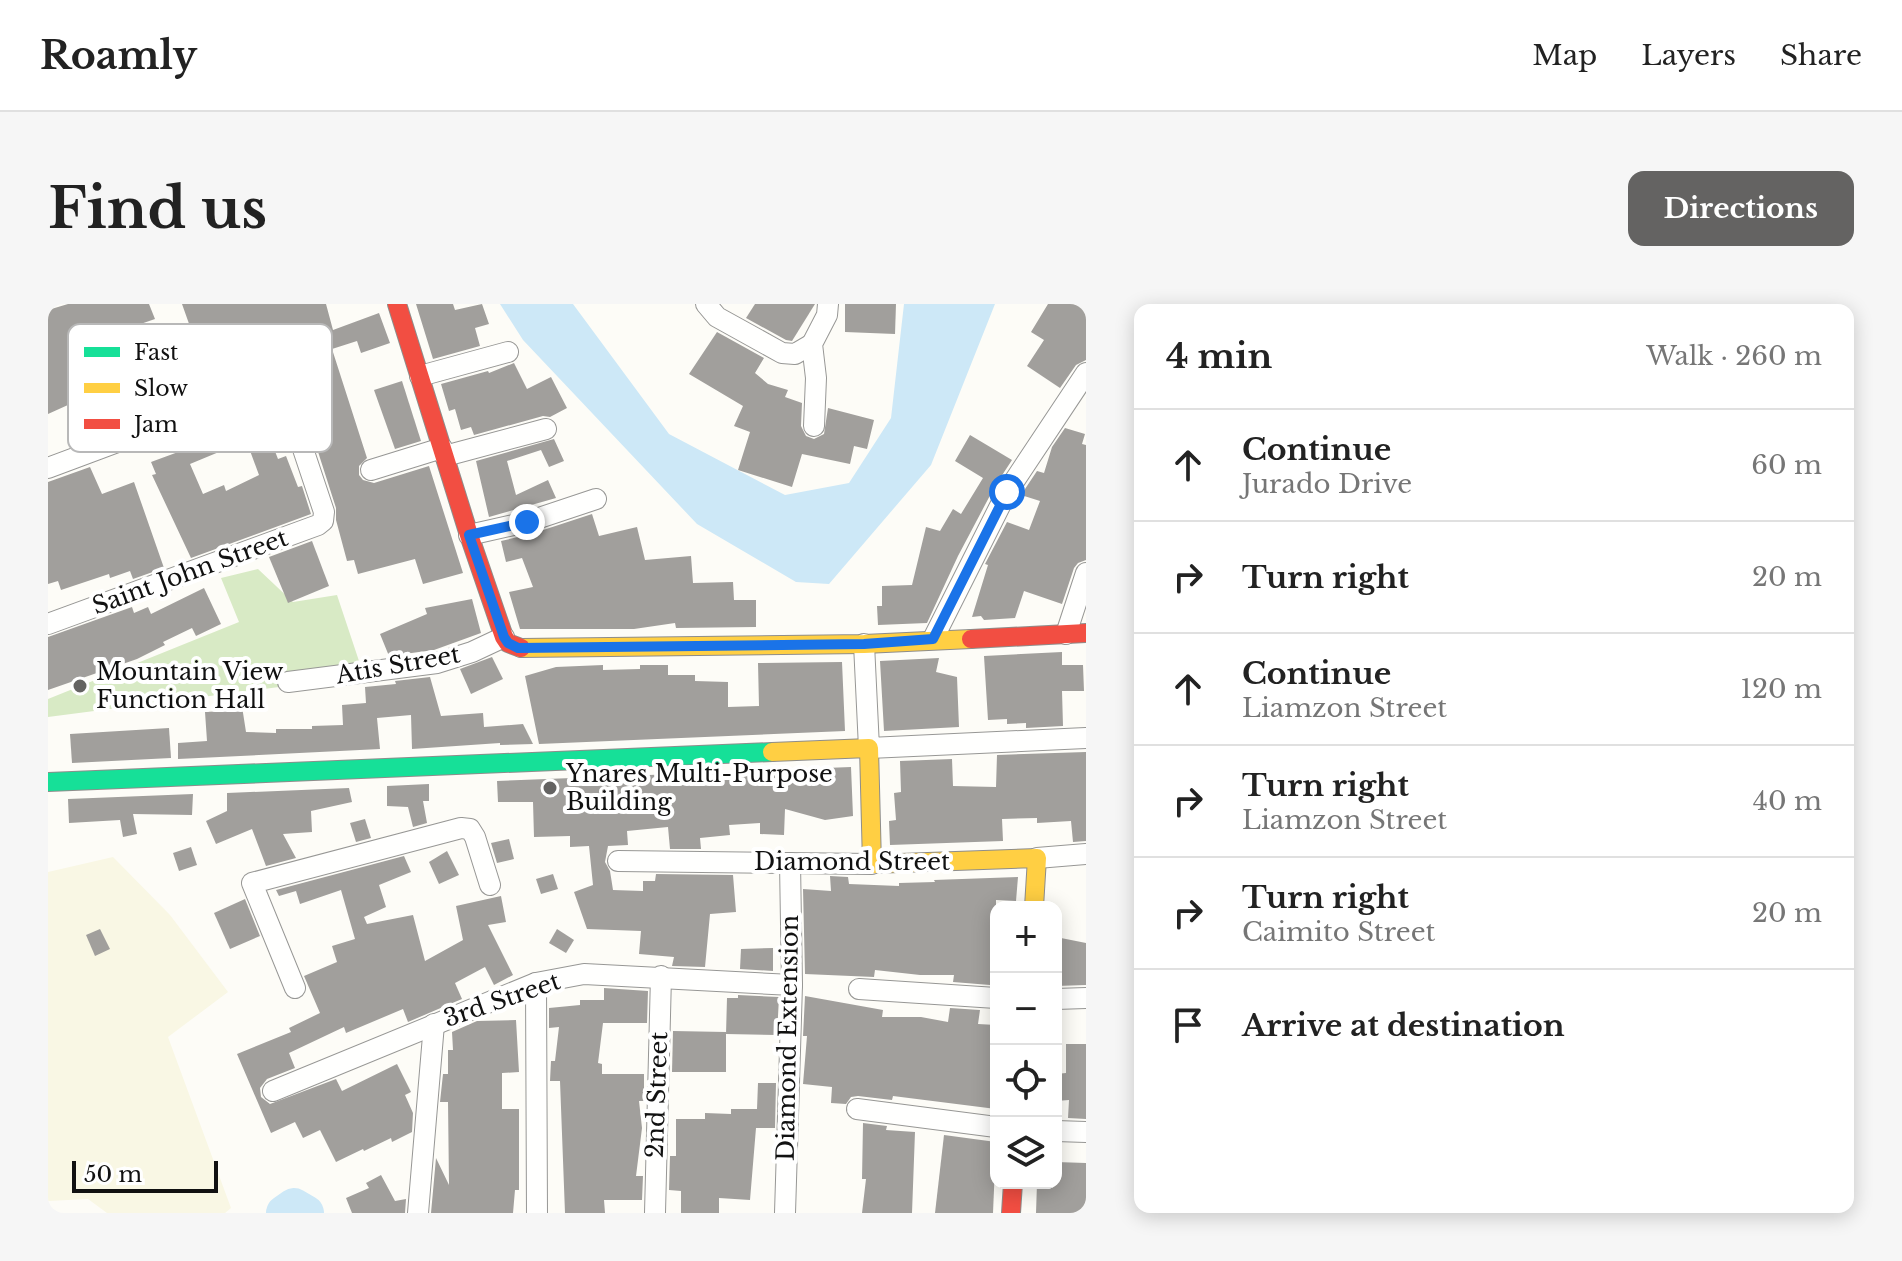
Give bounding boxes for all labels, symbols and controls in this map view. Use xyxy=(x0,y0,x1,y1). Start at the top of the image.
text: Roamly xyxy=(40,32,197,79)
text: Map xyxy=(1532,38,1597,73)
text: Layers xyxy=(1641,38,1736,73)
text: Share xyxy=(1780,38,1862,73)
button: Directions xyxy=(1628,171,1854,246)
text: Find us xyxy=(48,174,267,243)
legend xyxy=(68,324,332,452)
text: 4 min xyxy=(1166,335,1272,377)
text: Fast xyxy=(134,339,179,366)
text: Walk · 260 m xyxy=(1646,340,1822,372)
text: Slow xyxy=(134,375,188,402)
text: Jam xyxy=(131,411,178,438)
text: Continue xyxy=(1242,431,1391,468)
icon: ahead xyxy=(1166,443,1210,487)
text: 60 m xyxy=(1751,449,1822,481)
text: Jurado Drive xyxy=(1242,468,1412,500)
route start xyxy=(989,474,1025,510)
route end xyxy=(509,504,545,540)
street label: Saint John Street xyxy=(88,523,292,620)
icon: right xyxy=(1166,555,1210,599)
text: Turn right xyxy=(1242,559,1409,596)
text: 20 m xyxy=(1752,561,1822,593)
street label: Atis Street xyxy=(333,639,462,690)
text: Continue xyxy=(1242,655,1391,692)
place label: Mountain View Function Hall xyxy=(96,657,284,714)
icon: ahead xyxy=(1166,667,1210,711)
text: 120 m xyxy=(1740,673,1822,705)
marker: Mountain View Function Hall xyxy=(71,677,89,695)
text: Liamzon Street xyxy=(1242,692,1447,724)
place label: Ynares Multi-Purpose Building xyxy=(565,759,833,816)
text: Turn right xyxy=(1242,767,1409,804)
marker: Ynares Multi-Purpose Building xyxy=(541,779,559,797)
icon: right xyxy=(1166,779,1210,823)
text: 40 m xyxy=(1753,785,1822,817)
text: Liamzon Street xyxy=(1242,804,1447,836)
street label: Diamond Street xyxy=(754,847,950,876)
text: Turn right xyxy=(1242,879,1409,916)
icon: right xyxy=(1166,891,1210,935)
text: 20 m xyxy=(1752,897,1822,929)
map controls xyxy=(990,901,1062,1189)
button: + xyxy=(990,901,1062,973)
street label: Diamond Extension xyxy=(771,915,804,1161)
text: Caimito Street xyxy=(1242,916,1435,948)
street label: 3rd Street xyxy=(440,966,564,1033)
button: − xyxy=(990,973,1062,1045)
icon: arrive xyxy=(1166,1003,1210,1047)
text: Arrive at destination xyxy=(1242,1007,1565,1044)
street label: 2nd Street xyxy=(640,1031,673,1159)
button: locate xyxy=(990,1045,1062,1117)
button: layers xyxy=(990,1117,1062,1189)
scale bar xyxy=(72,1157,218,1193)
text: 50 m xyxy=(84,1161,142,1188)

